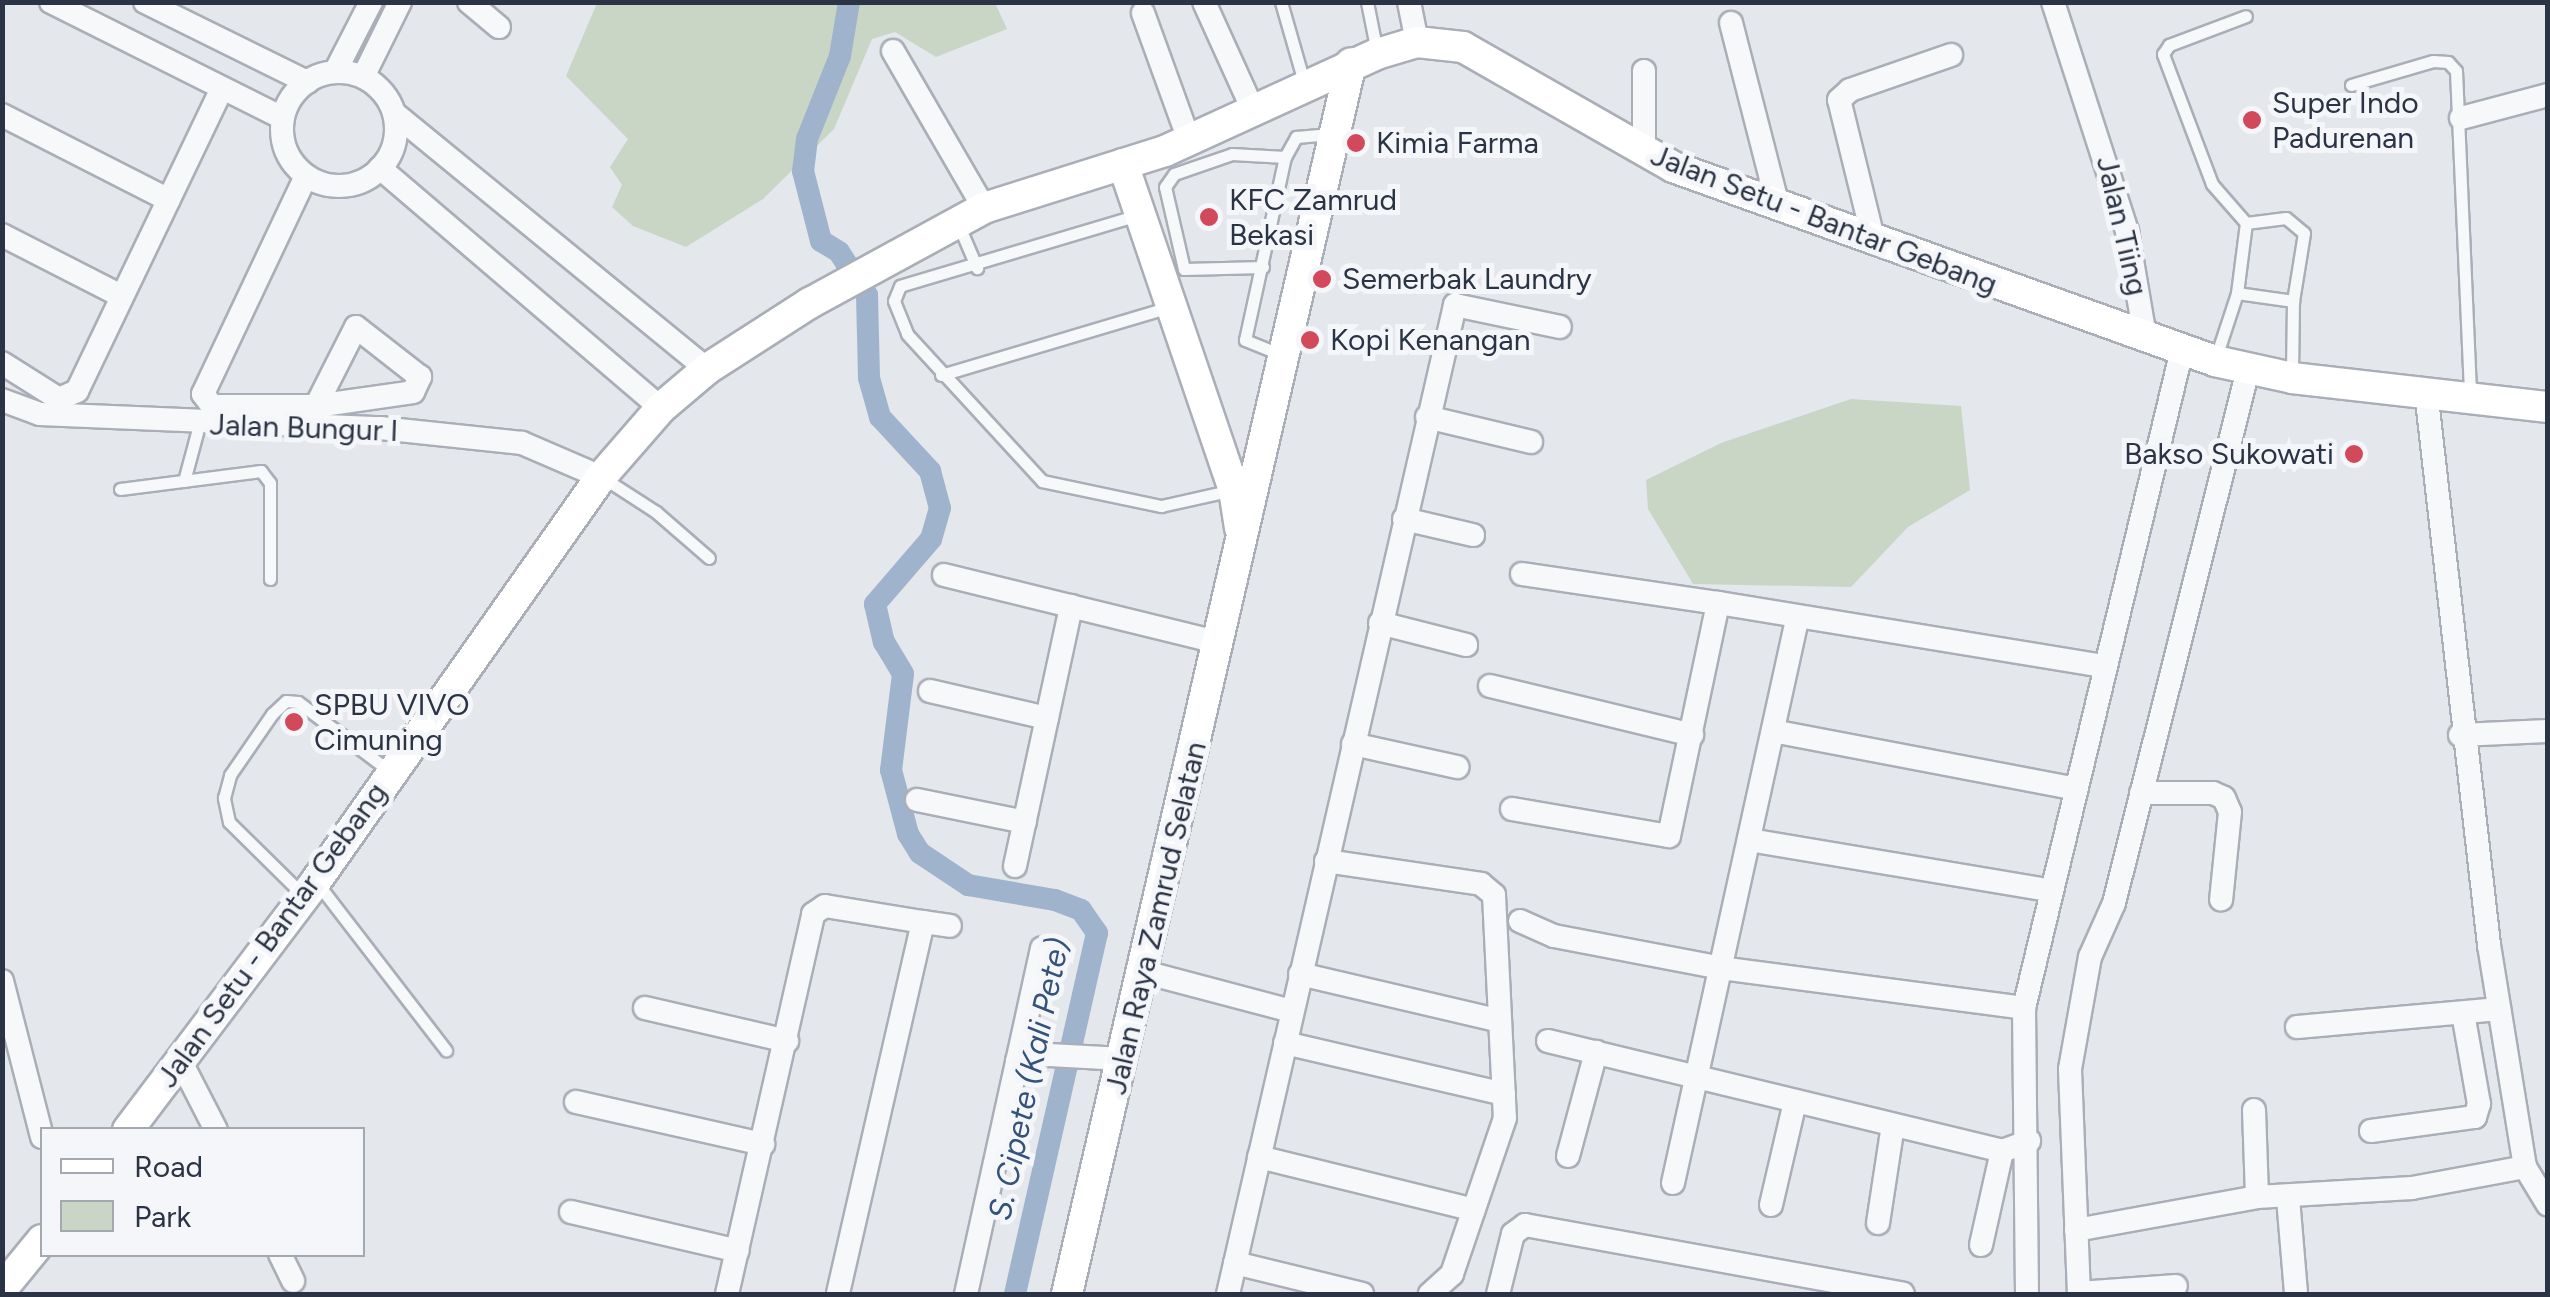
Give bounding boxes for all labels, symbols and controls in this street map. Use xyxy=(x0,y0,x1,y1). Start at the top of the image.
place label: Super Indo Padurenan xyxy=(2272,85,2419,156)
marker: Super Indo Padurenan xyxy=(2241,109,2263,131)
place label: Kimia Farma xyxy=(1376,125,1539,161)
marker: Kimia Farma xyxy=(1345,132,1367,154)
street label: Jalan Setu - Bantar Gebang xyxy=(1646,137,2002,303)
street label: Jalan Tiing xyxy=(2089,153,2155,299)
place label: KFC Zamrud Bekasi xyxy=(1229,182,1397,252)
marker: KFC Zamrud Bekasi xyxy=(1198,206,1220,228)
place label: Semerbak Laundry xyxy=(1342,261,1592,297)
marker: Semerbak Laundry xyxy=(1311,268,1333,290)
place label: Kopi Kenangan xyxy=(1330,322,1530,358)
marker: Kopi Kenangan xyxy=(1299,329,1321,351)
street label: Jalan Bungur I xyxy=(209,407,399,449)
place label: Bakso Sukowati xyxy=(2124,436,2334,472)
marker: Bakso Sukowati xyxy=(2343,443,2365,465)
place label: SPBU VIVO Cimuning xyxy=(314,687,470,758)
marker: SPBU VIVO Cimuning xyxy=(283,711,305,733)
street label: Jalan Raya Zamrud Selatan xyxy=(1098,738,1214,1098)
street label: Jalan Setu - Bantar Gebang xyxy=(149,776,395,1094)
water label: S. Cipete (Kali Pete) xyxy=(980,934,1078,1224)
legend xyxy=(40,1127,365,1257)
text: Road xyxy=(134,1148,203,1185)
text: Park xyxy=(134,1198,191,1235)

